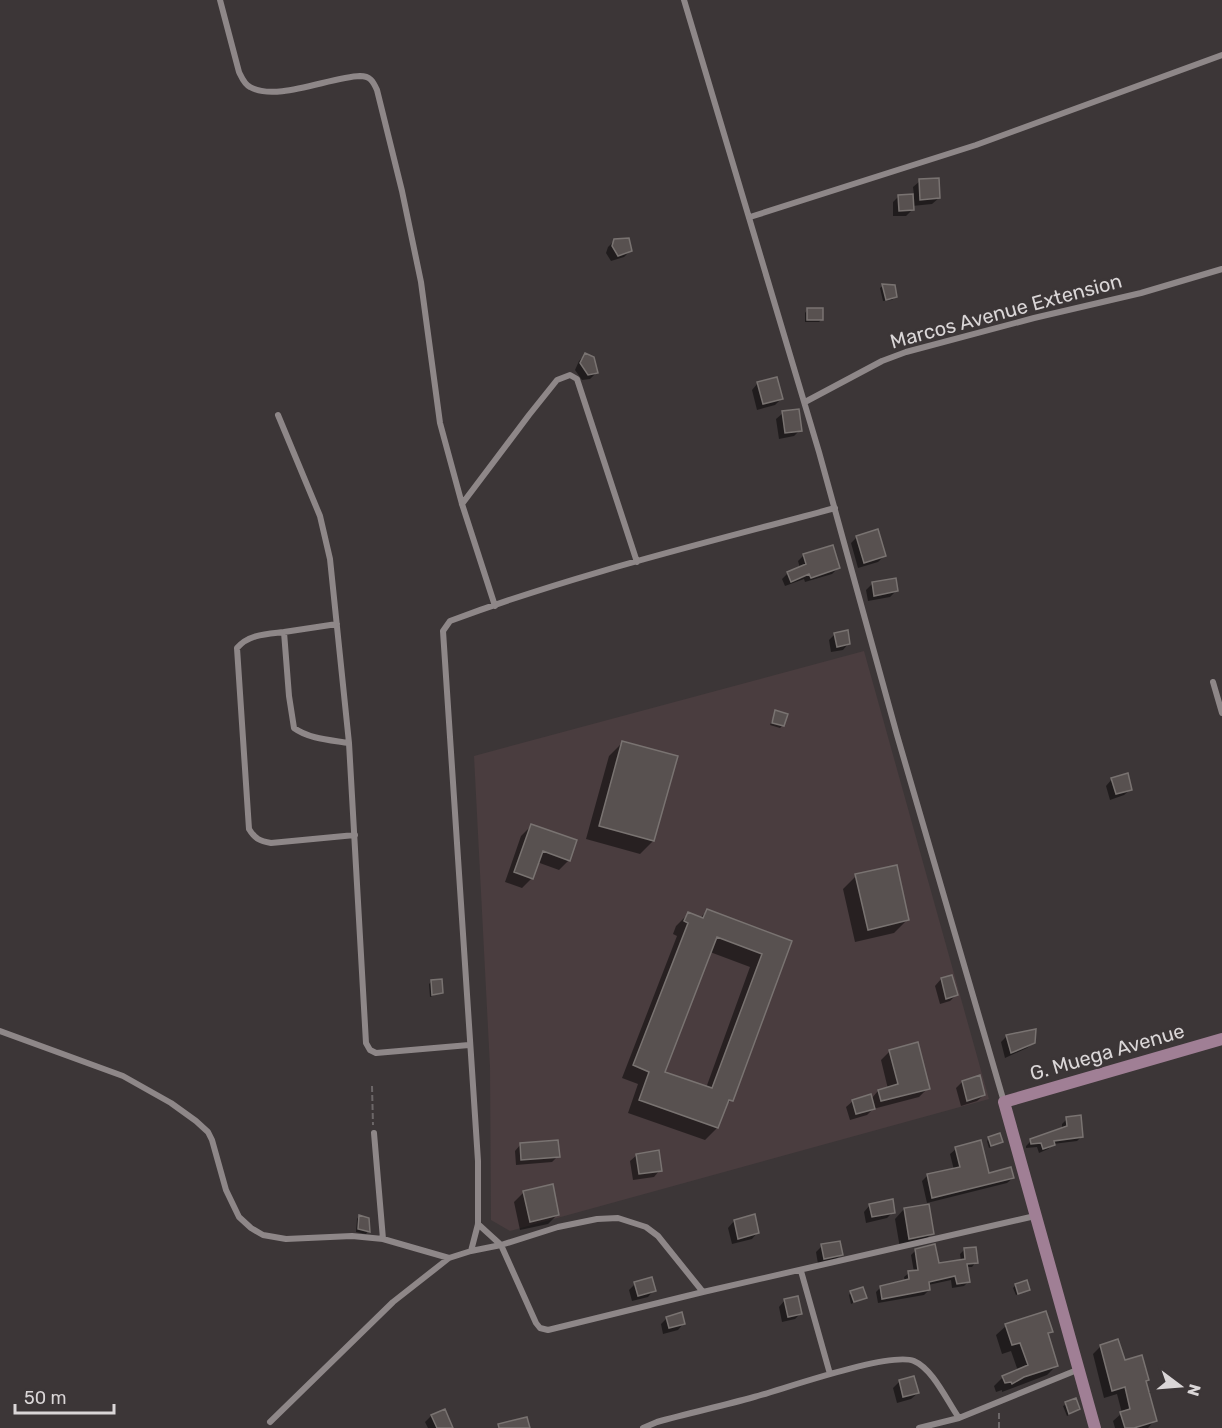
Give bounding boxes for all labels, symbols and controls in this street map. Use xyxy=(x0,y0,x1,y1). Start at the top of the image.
street label: Marcos Avenue Extension xyxy=(887,268,1125,354)
street label: G. Muega Avenue xyxy=(1027,1018,1187,1086)
north arrow xyxy=(1150,1356,1210,1416)
scale bar xyxy=(15,1377,114,1415)
text: N xyxy=(1183,1382,1205,1398)
text: 50 m xyxy=(24,1387,67,1409)

